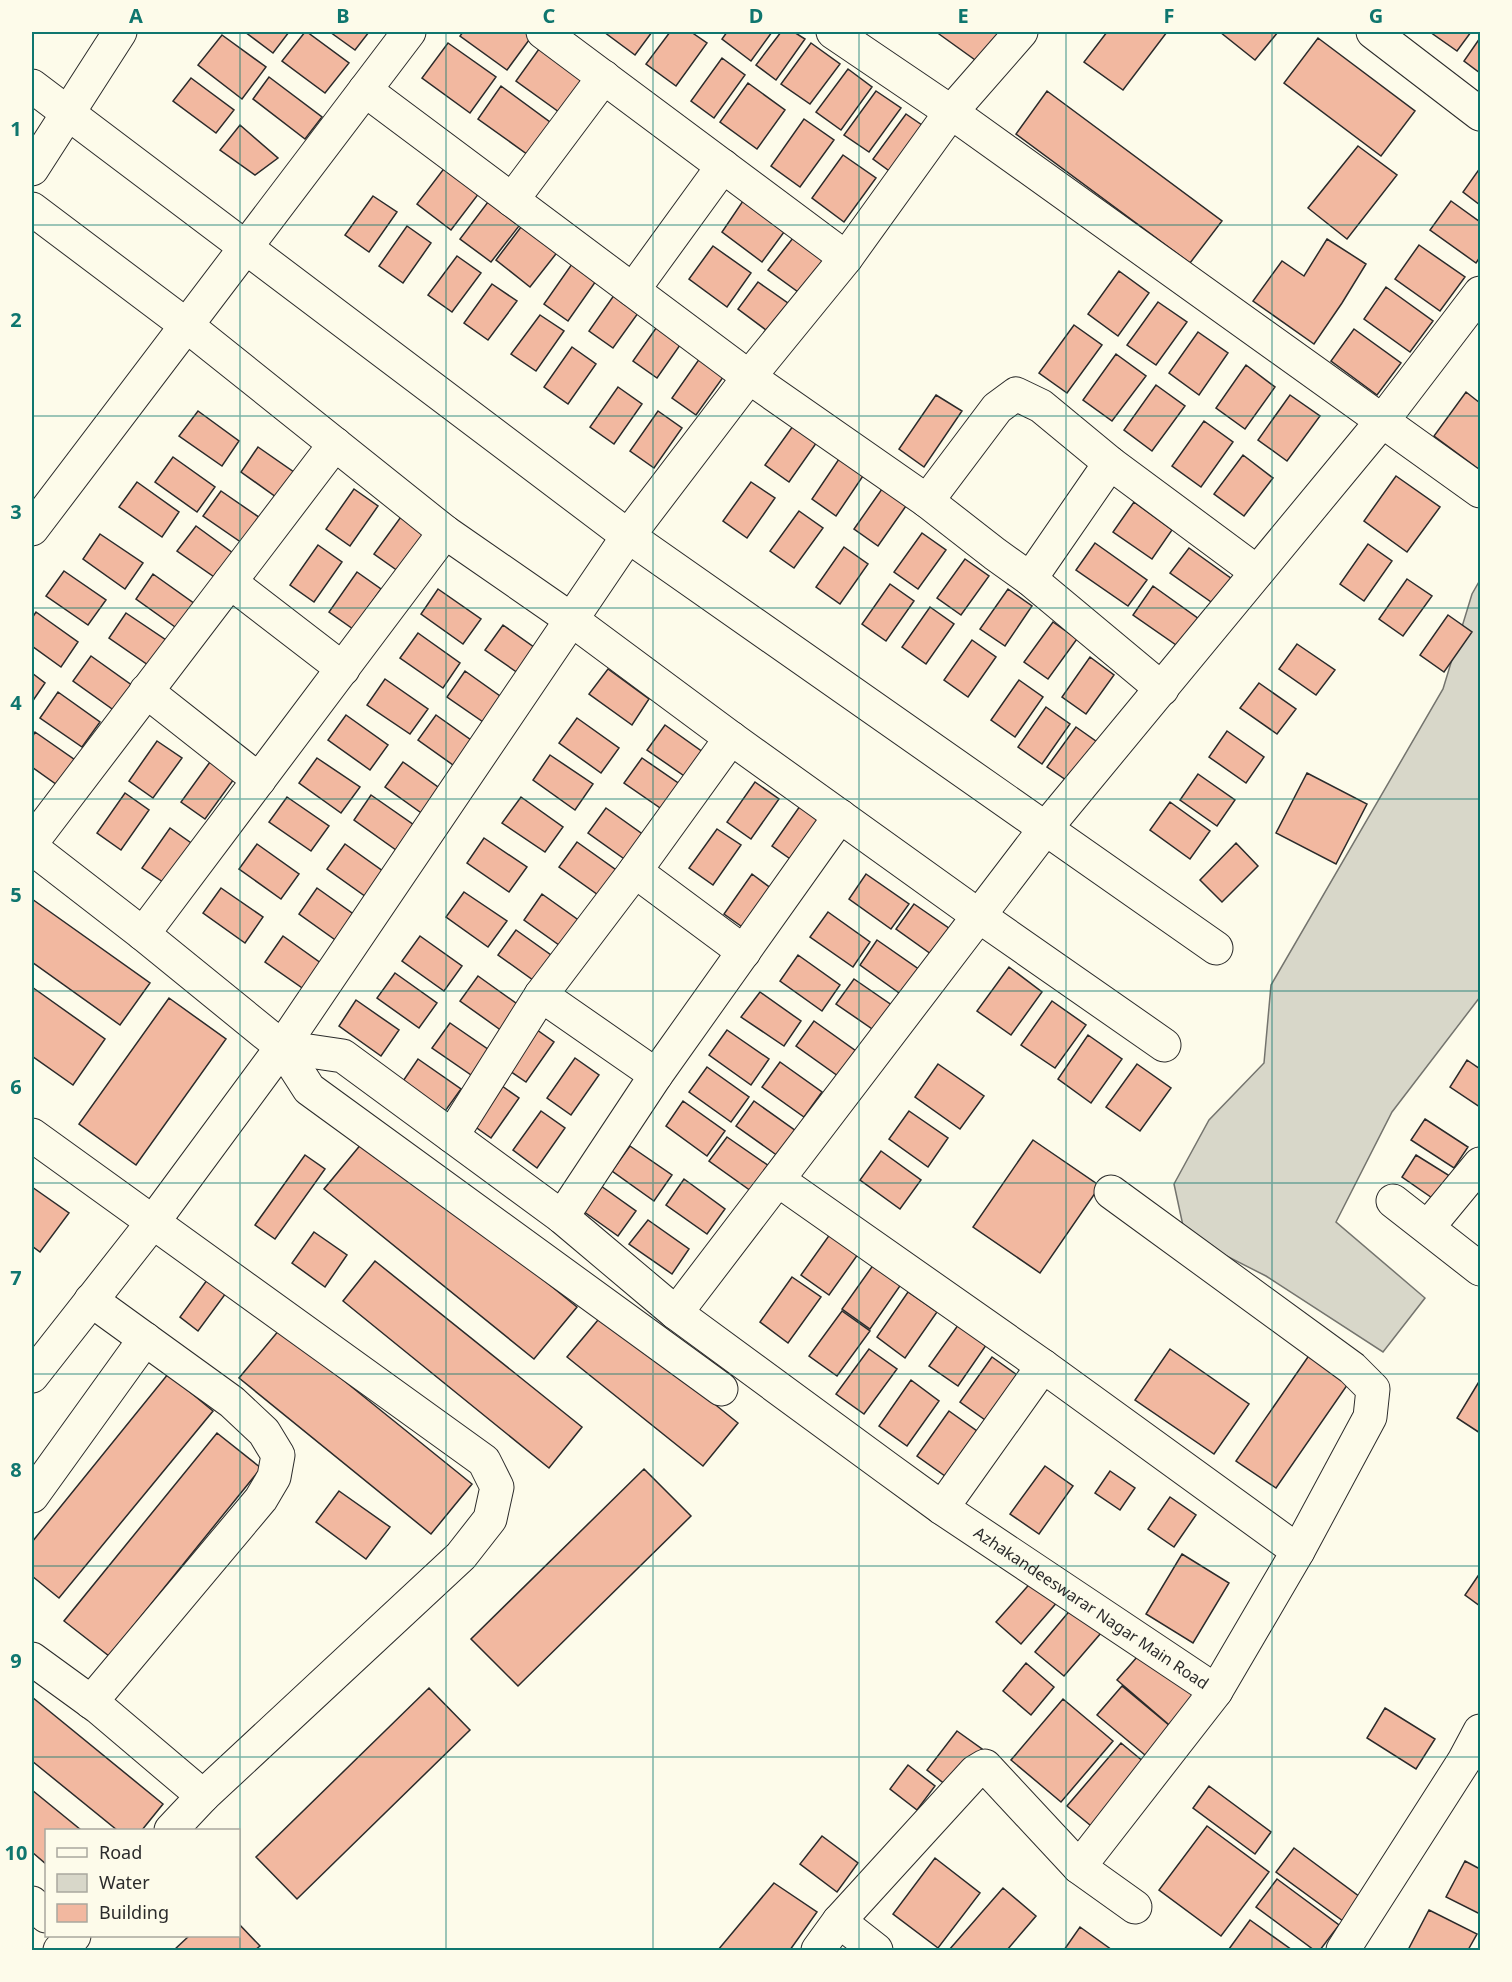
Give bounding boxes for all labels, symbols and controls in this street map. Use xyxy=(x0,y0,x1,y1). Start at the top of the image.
text: A xyxy=(129,2,143,29)
text: B xyxy=(336,2,350,29)
text: C xyxy=(543,2,556,29)
text: D xyxy=(749,2,763,29)
text: E xyxy=(957,2,969,29)
text: F xyxy=(1164,2,1174,29)
text: G xyxy=(1369,2,1383,29)
text: 1 xyxy=(10,115,22,142)
text: 2 xyxy=(10,306,22,333)
text: 3 xyxy=(10,498,22,525)
text: 4 xyxy=(10,689,22,716)
text: 5 xyxy=(10,881,22,908)
text: 6 xyxy=(10,1073,22,1100)
text: 7 xyxy=(10,1264,22,1291)
text: 8 xyxy=(10,1456,22,1483)
street label: Azhakandeeswarar Nagar Main Road xyxy=(970,1521,1213,1694)
text: 9 xyxy=(10,1647,22,1674)
legend xyxy=(45,1829,240,1937)
text: 10 xyxy=(5,1839,27,1866)
text: Road xyxy=(99,1840,142,1864)
text: Water xyxy=(99,1870,150,1894)
text: Building xyxy=(99,1900,169,1924)

